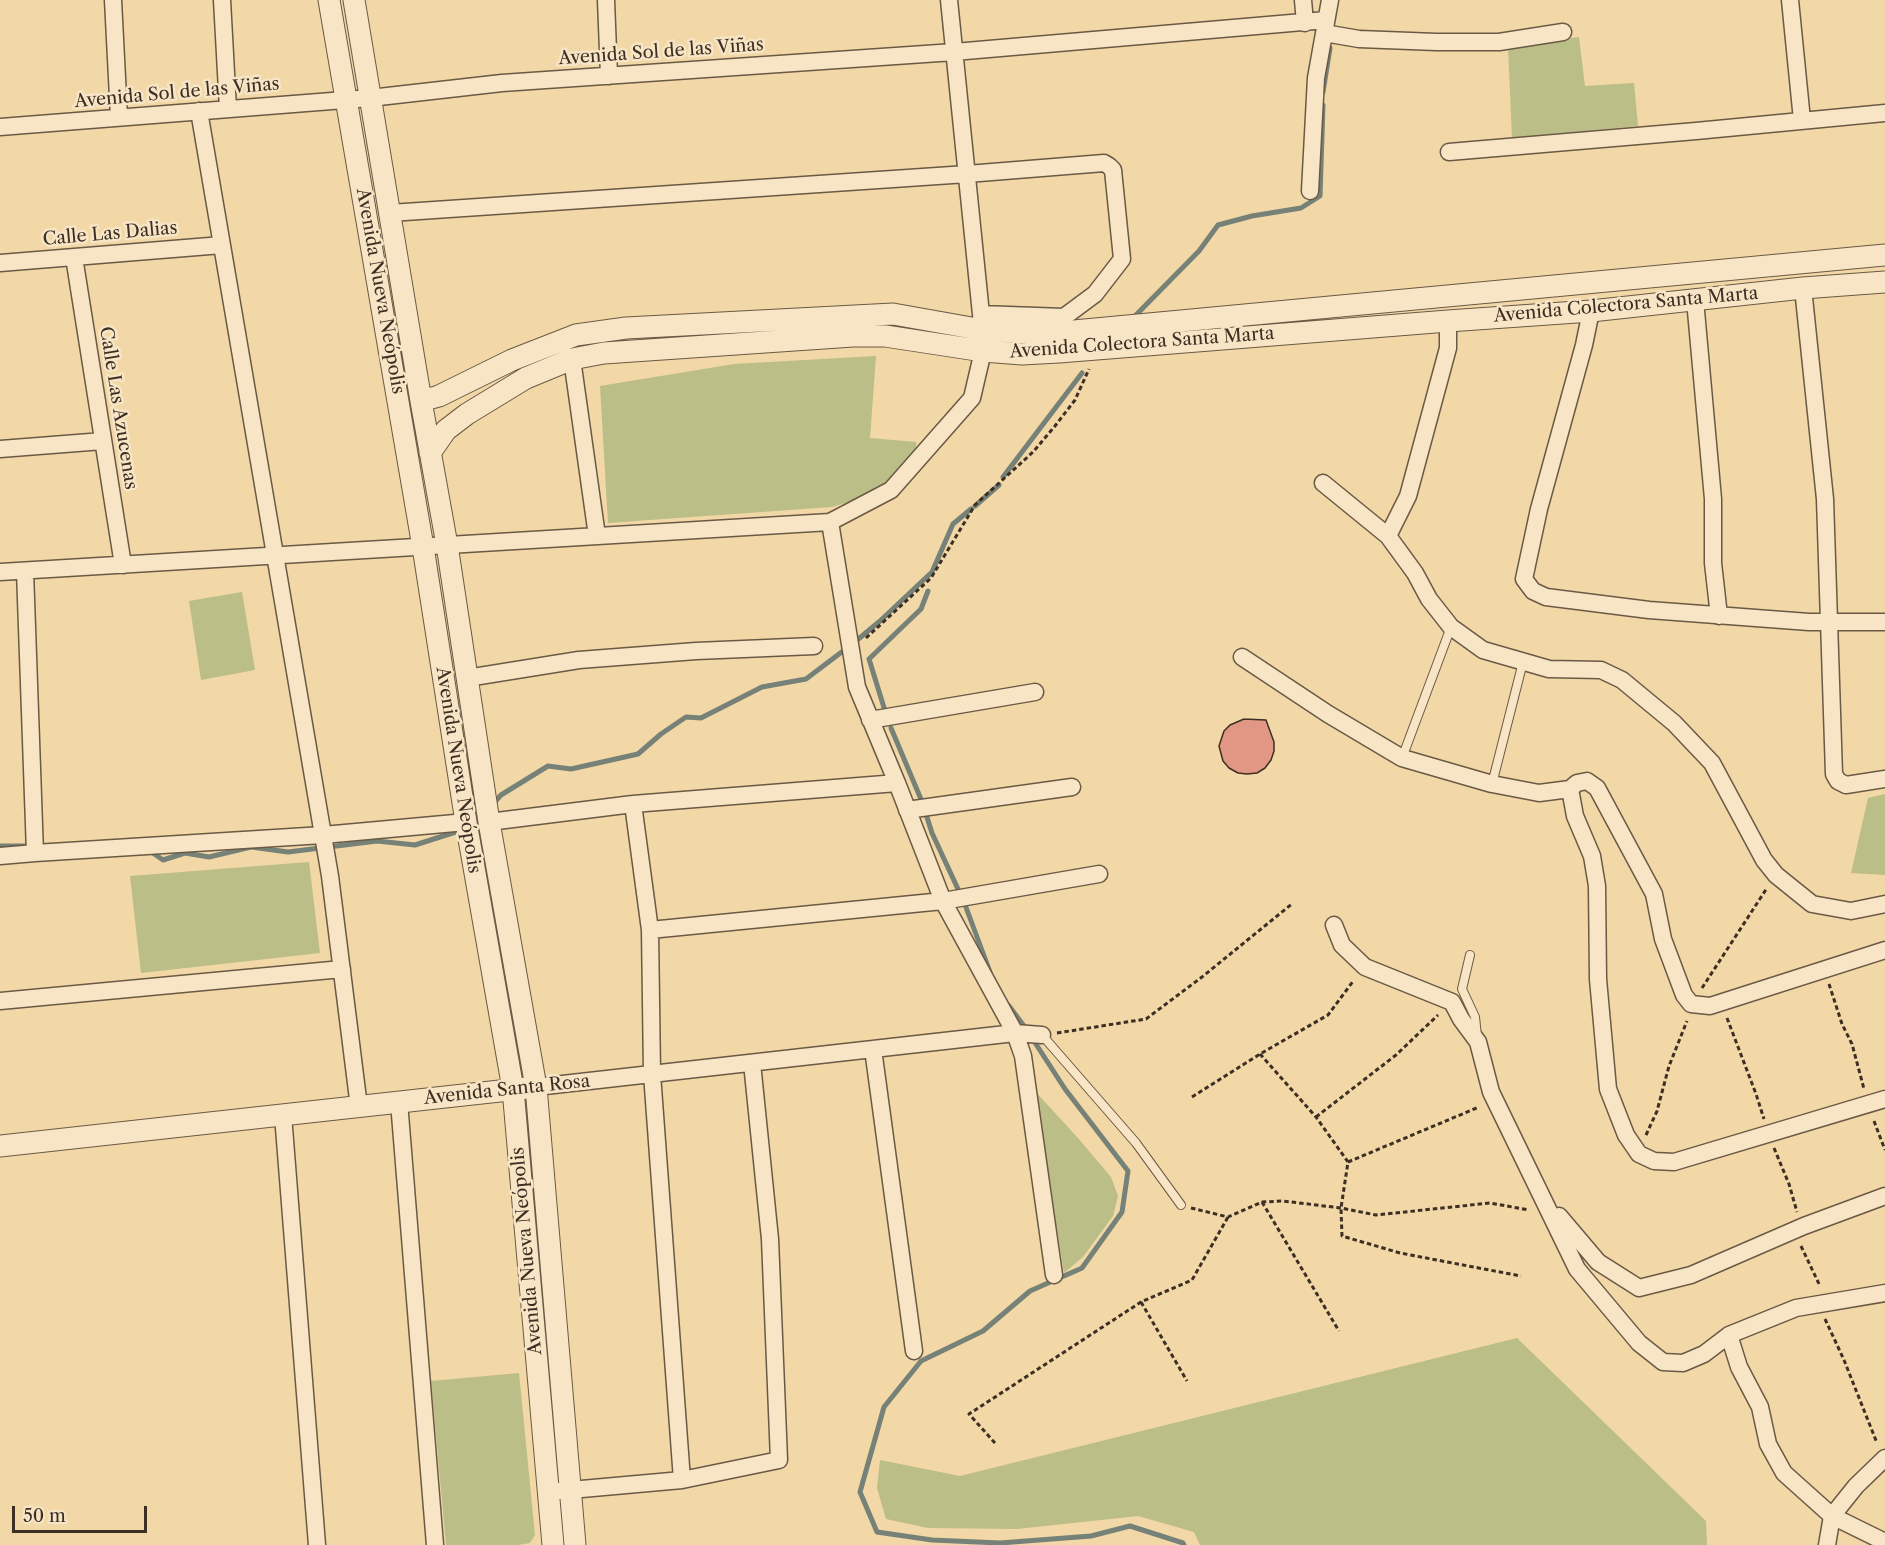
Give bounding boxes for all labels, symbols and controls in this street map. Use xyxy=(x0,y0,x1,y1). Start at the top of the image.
street label: Avenida Sol de las Viñas xyxy=(558,34,764,70)
street label: Avenida Sol de las Viñas xyxy=(74,73,280,113)
street label: Avenida Nueva Neópolis xyxy=(351,186,409,396)
street label: Calle Las Dalias xyxy=(42,217,178,251)
street label: Avenida Colectora Santa Marta xyxy=(1493,283,1759,327)
street label: Avenida Colectora Santa Marta xyxy=(1009,323,1275,363)
street label: Calle Las Azucenas xyxy=(94,325,142,491)
street label: Avenida Nueva Neópolis xyxy=(431,665,485,875)
street label: Avenida Santa Rosa xyxy=(423,1071,591,1109)
street label: Avenida Nueva Neópolis xyxy=(507,1146,547,1356)
scale bar xyxy=(15,1494,150,1532)
text: 50 m xyxy=(23,1505,66,1527)

